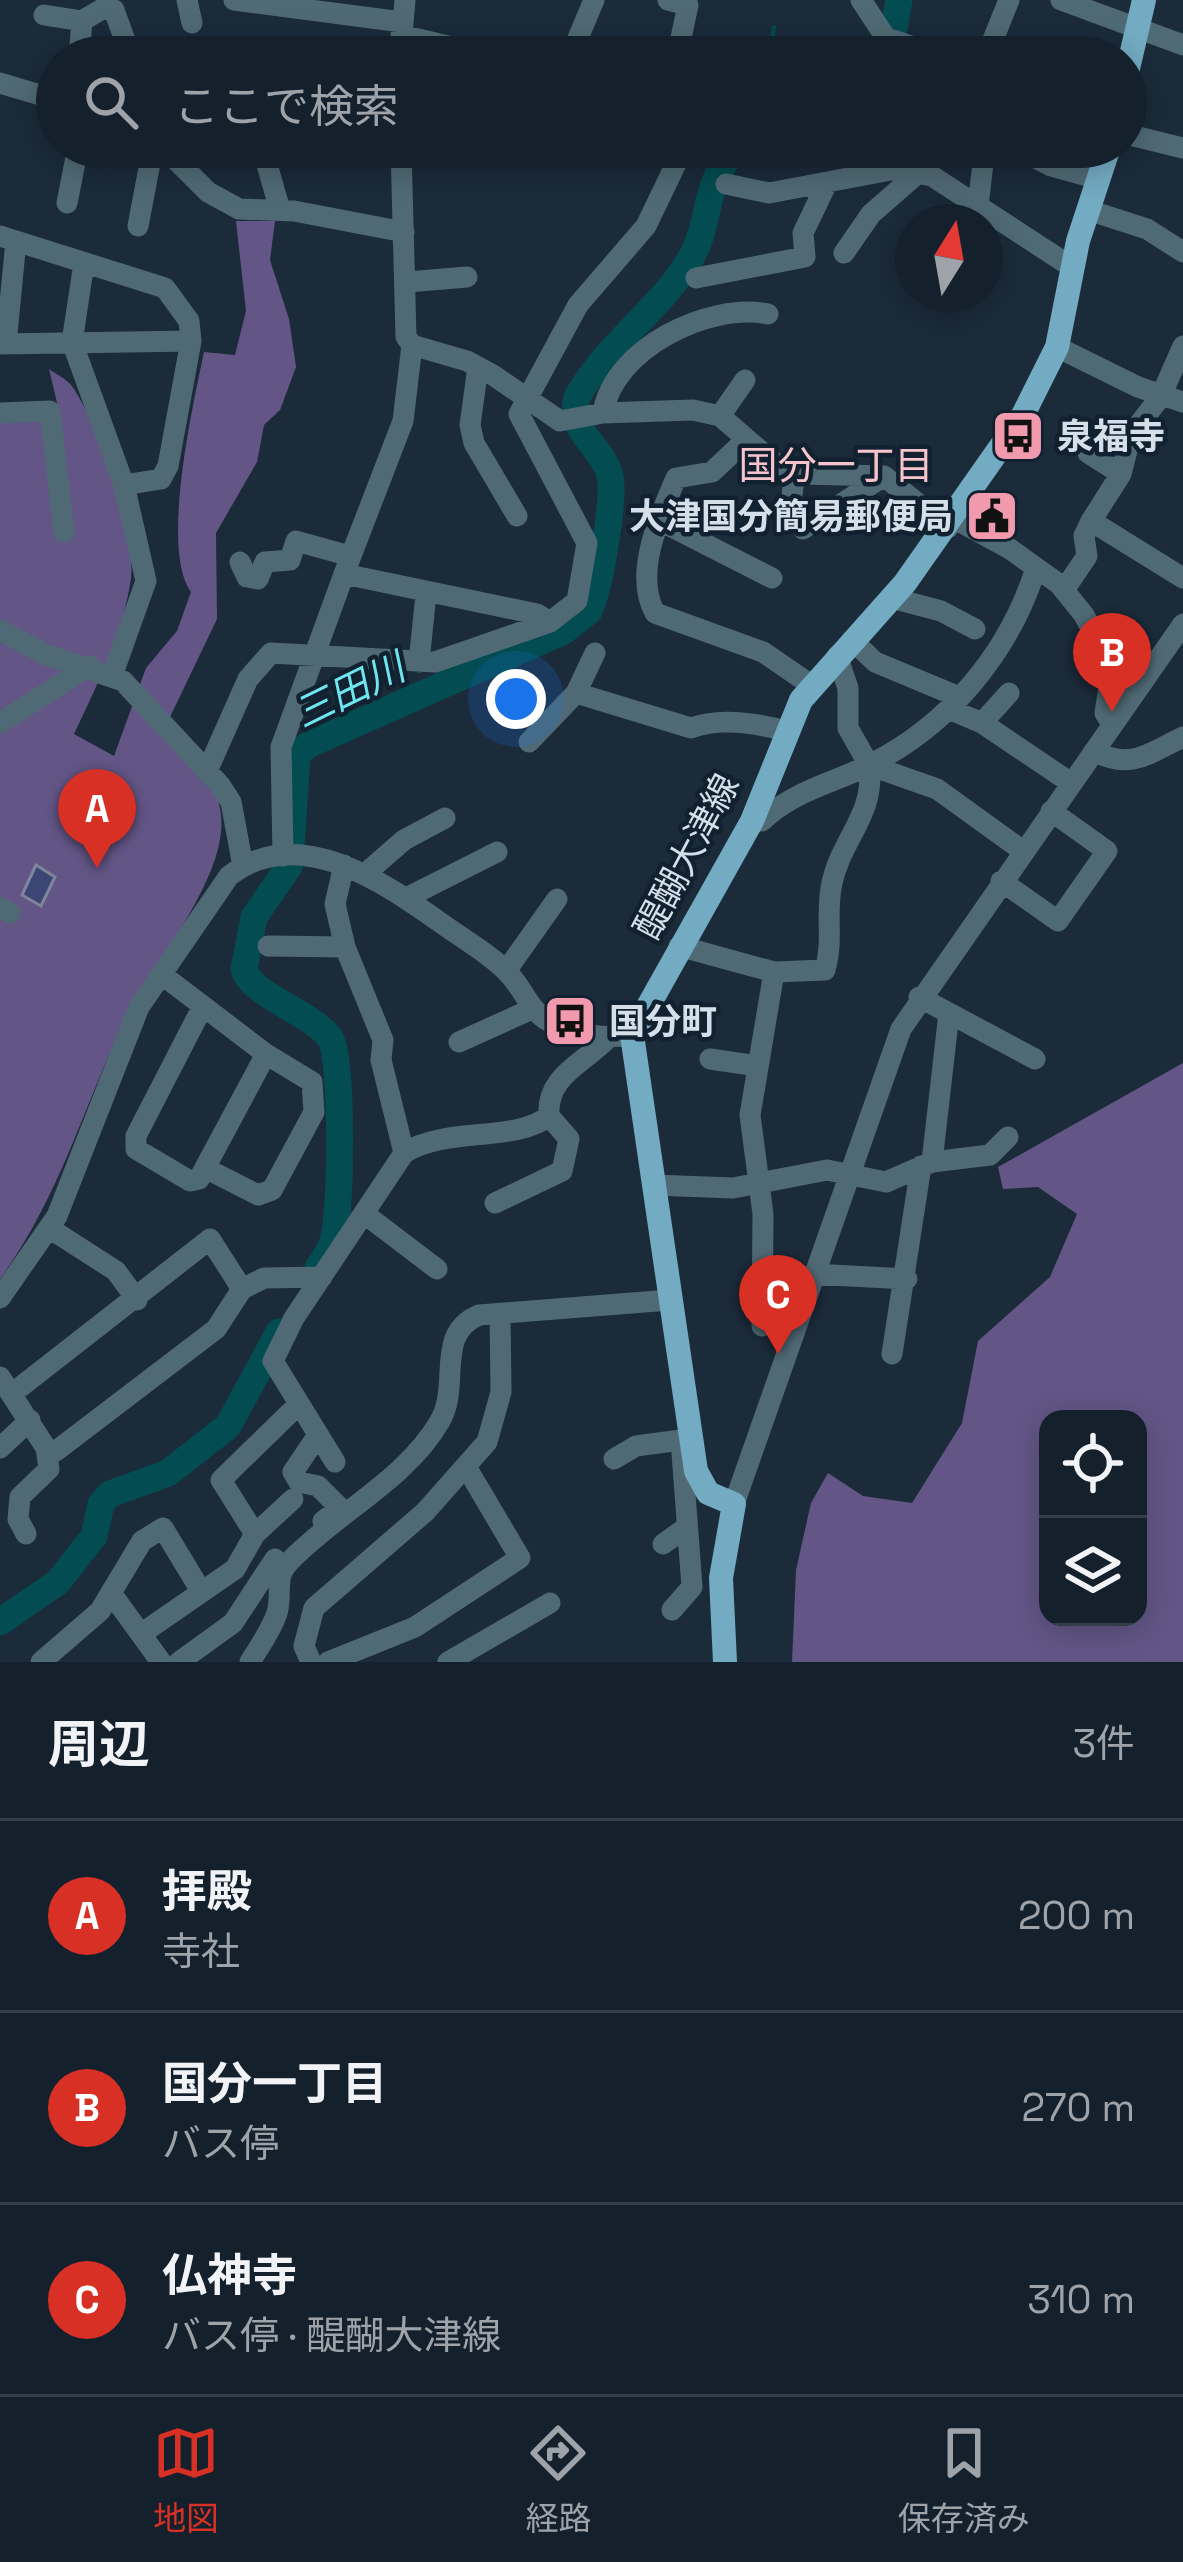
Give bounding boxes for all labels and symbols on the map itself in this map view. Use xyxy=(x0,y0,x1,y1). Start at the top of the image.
north arrow xyxy=(895,204,1003,312)
bus stop icon: 泉福寺 xyxy=(990,408,1046,464)
place label: 泉福寺 xyxy=(1057,414,1165,460)
district label: 国分一丁目 xyxy=(738,441,934,490)
public building icon: 大津国分簡易郵便局 xyxy=(964,488,1020,544)
place label: 大津国分簡易郵便局 xyxy=(629,494,953,540)
pin: B xyxy=(1073,613,1151,712)
water label: 三田川 xyxy=(286,641,416,738)
your location xyxy=(486,669,546,729)
street label: 醍醐大津線 xyxy=(624,766,749,947)
pin: A xyxy=(58,769,136,868)
bus stop icon: 国分町 xyxy=(542,993,598,1049)
place label: 国分町 xyxy=(609,999,717,1045)
pin: C xyxy=(739,1255,817,1354)

